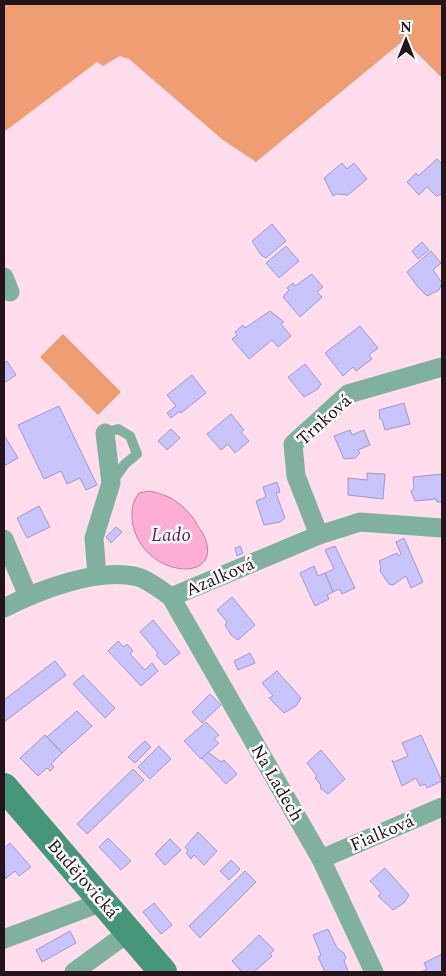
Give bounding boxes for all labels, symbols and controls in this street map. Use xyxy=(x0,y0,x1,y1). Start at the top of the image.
north arrow xyxy=(381,15,431,65)
text: N xyxy=(400,17,412,38)
street label: Trnková xyxy=(290,388,358,452)
water label: Lado xyxy=(151,521,191,550)
street label: Azalková xyxy=(181,550,259,604)
street label: Na Ladech xyxy=(244,739,310,827)
street label: Fialková xyxy=(346,807,418,859)
street label: Budějovická xyxy=(41,833,125,925)

